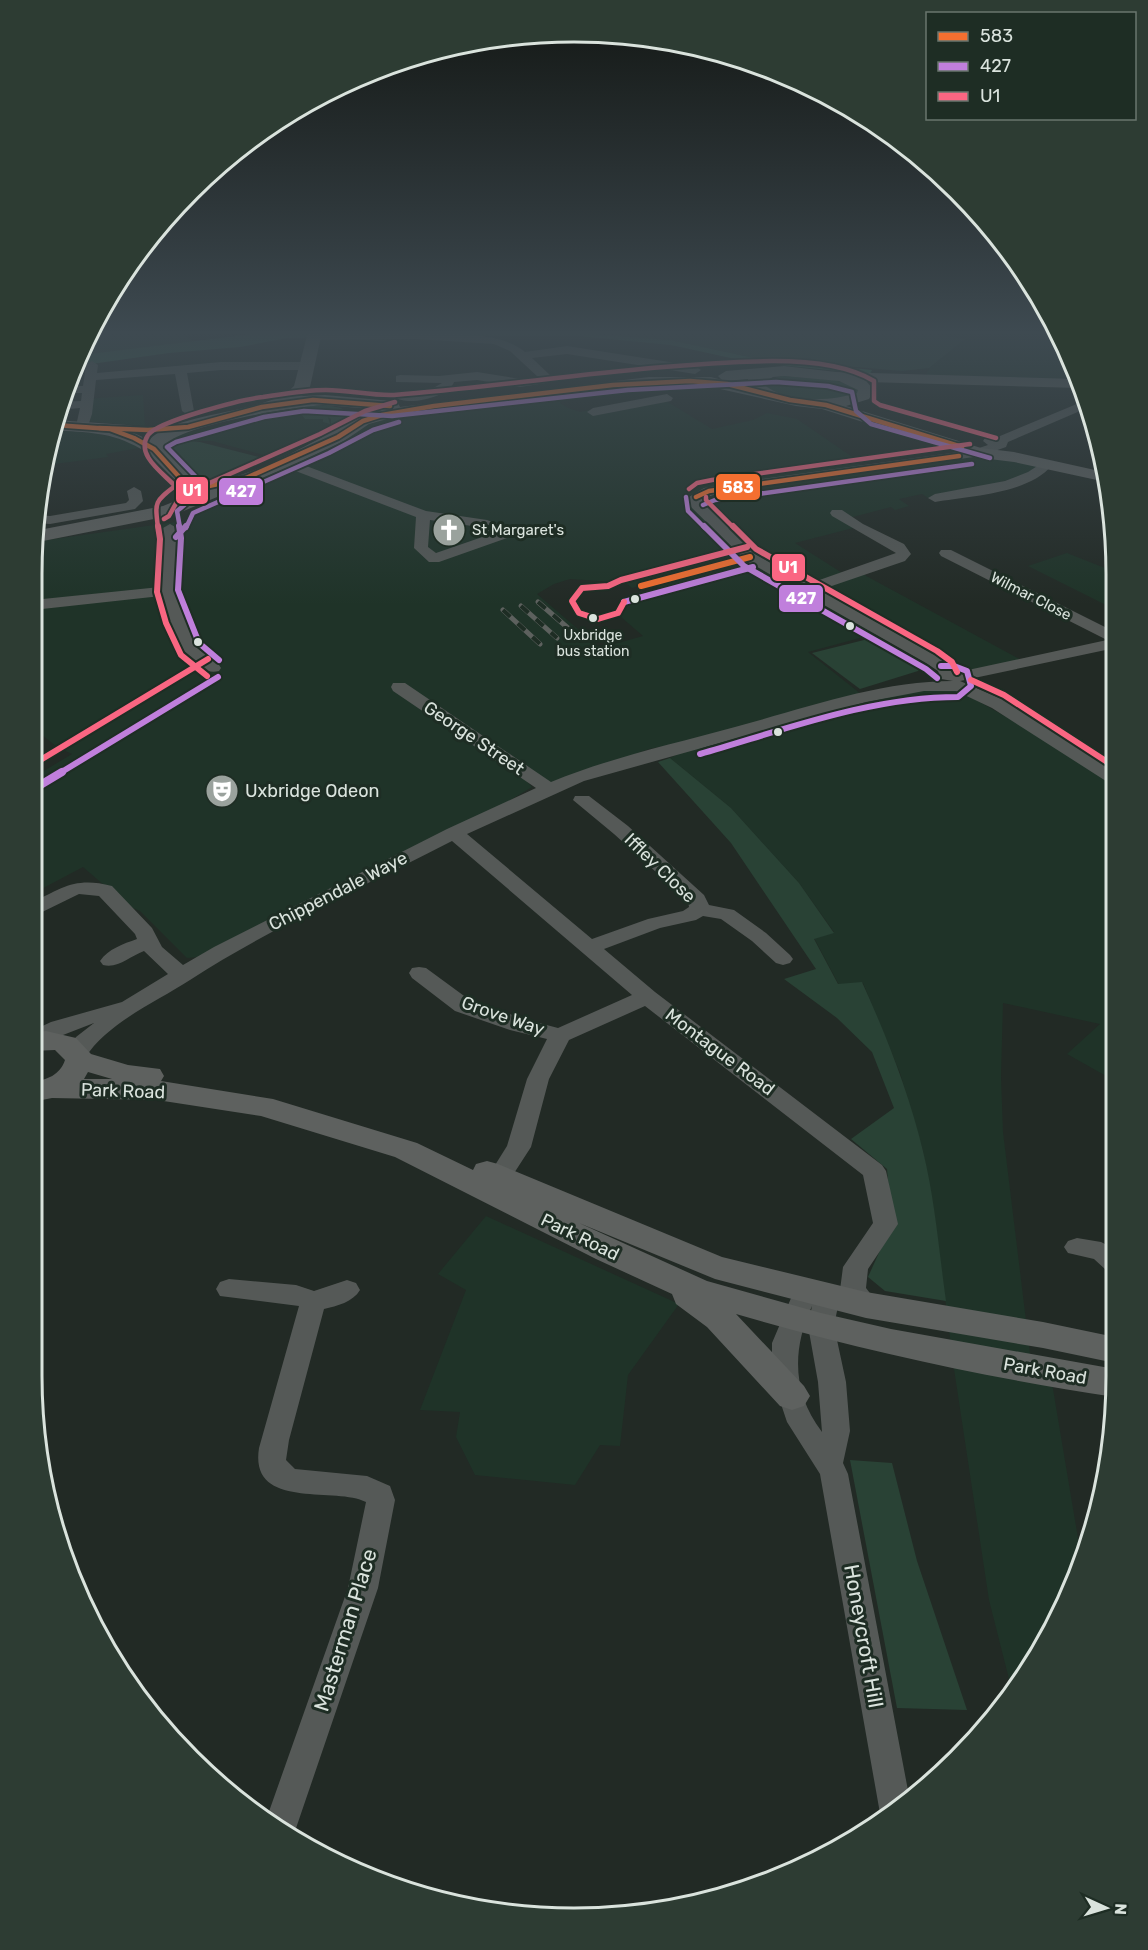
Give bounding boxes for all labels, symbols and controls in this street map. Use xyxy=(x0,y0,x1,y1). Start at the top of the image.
legend xyxy=(926,12,1136,120)
text: 583 xyxy=(980,25,1013,47)
text: 427 xyxy=(980,55,1011,77)
text: U1 xyxy=(980,85,1000,107)
line badge: 583 xyxy=(715,473,761,501)
line badge: U1 xyxy=(175,476,209,505)
line badge: 427 xyxy=(218,477,264,506)
text: 583 xyxy=(722,478,754,497)
text: U1 xyxy=(182,481,202,500)
text: 427 xyxy=(226,482,256,501)
church icon: St Margaret's xyxy=(431,512,467,548)
place label: St Margaret's xyxy=(472,521,565,539)
line badge: U1 xyxy=(771,553,806,582)
text: U1 xyxy=(778,558,798,577)
street label: Wilmar Close xyxy=(988,568,1074,624)
line badge: 427 xyxy=(778,584,824,613)
text: 427 xyxy=(786,589,816,608)
unlabelled marker xyxy=(629,593,641,605)
marker: Uxbridge bus station xyxy=(587,612,599,624)
unlabelled marker xyxy=(844,620,856,632)
place label: Uxbridge bus station xyxy=(557,627,629,660)
unlabelled marker xyxy=(192,636,204,648)
street label: George Street xyxy=(420,696,528,780)
unlabelled marker xyxy=(772,726,784,738)
theatre icon: Uxbridge Odeon xyxy=(204,773,240,809)
place label: Uxbridge Odeon xyxy=(245,780,379,802)
street label: Iffley Close xyxy=(620,829,700,907)
street label: Chippendale Waye xyxy=(265,847,411,935)
street label: Grove Way xyxy=(459,992,548,1040)
street label: Montague Road xyxy=(661,1004,779,1100)
street label: Park Road xyxy=(80,1079,166,1103)
street label: Park Road xyxy=(537,1209,623,1265)
street label: Park Road xyxy=(1002,1353,1088,1389)
street label: Masterman Place xyxy=(308,1546,382,1714)
street label: Honeycroft Hill xyxy=(839,1562,889,1710)
north arrow xyxy=(1076,1878,1136,1938)
text: N xyxy=(1111,1903,1130,1915)

